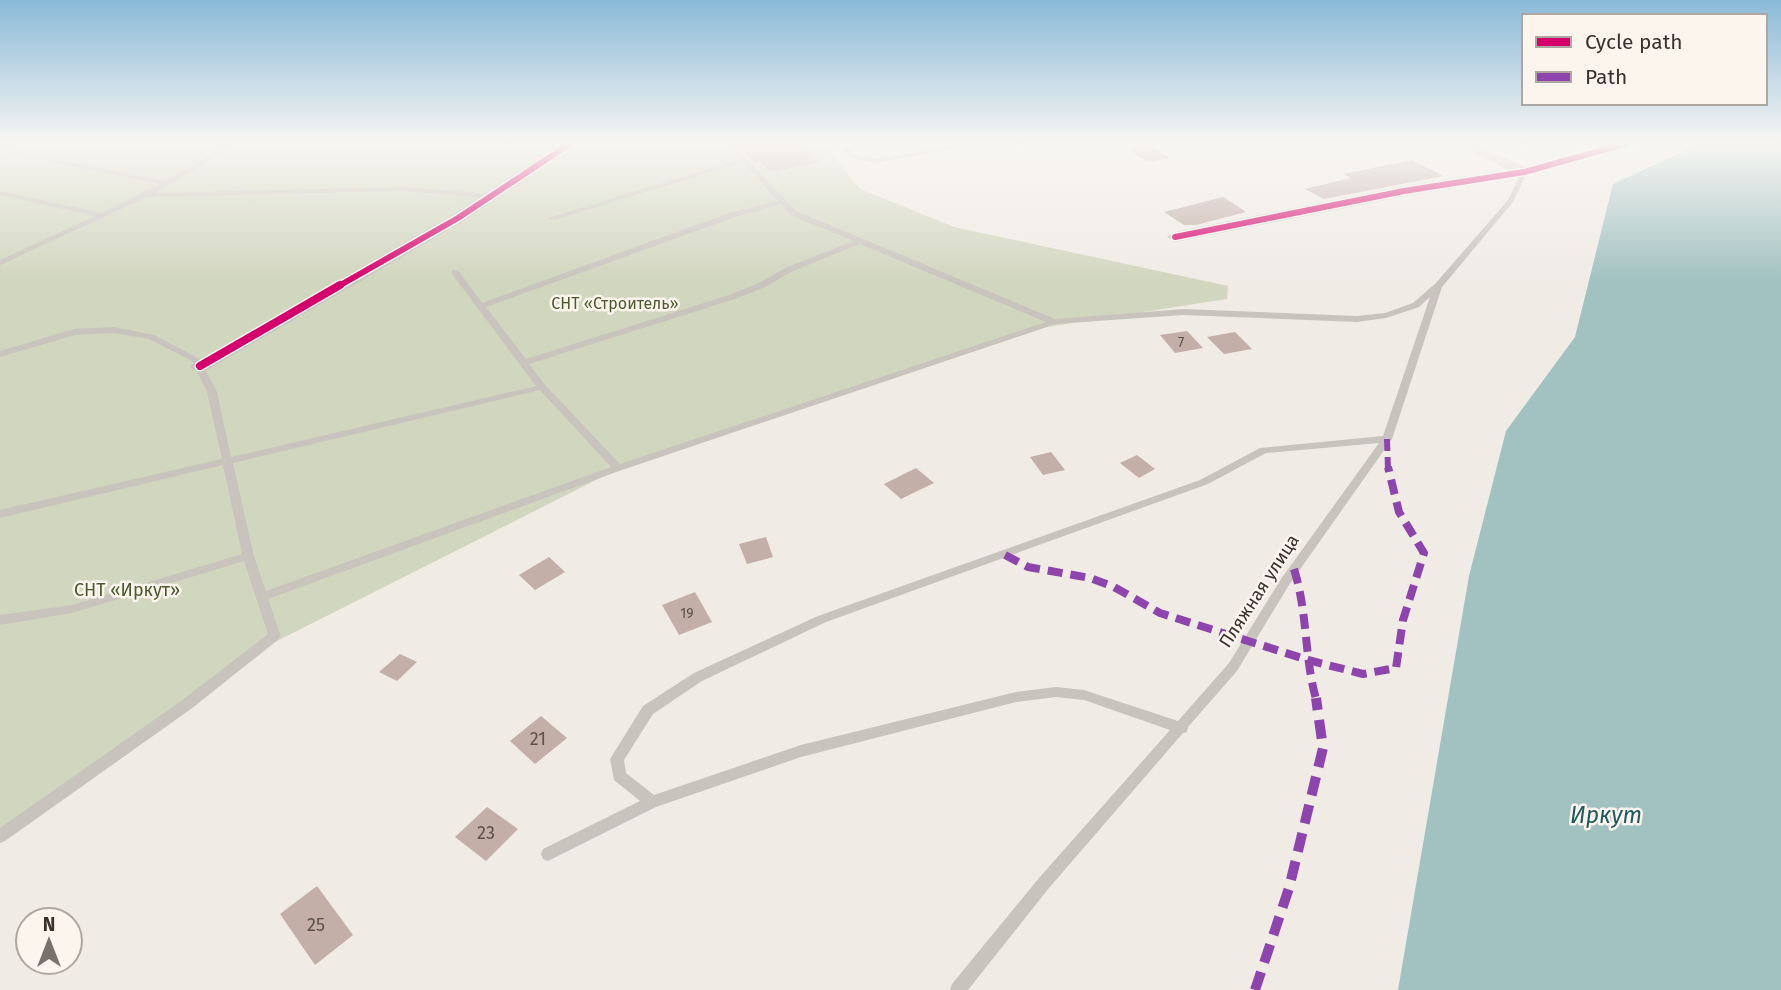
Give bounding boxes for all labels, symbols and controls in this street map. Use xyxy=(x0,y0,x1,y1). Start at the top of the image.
legend xyxy=(1522,14,1767,105)
text: Cycle path xyxy=(1585,29,1683,55)
text: Path xyxy=(1585,64,1627,90)
park label: СНТ «Строитель» xyxy=(551,294,679,313)
house number: 7 xyxy=(1178,334,1184,351)
street label: Пляжная улица xyxy=(1214,530,1304,652)
park label: СНТ «Иркут» xyxy=(74,579,180,601)
house number: 19 xyxy=(680,605,694,622)
house number: 21 xyxy=(530,728,546,750)
water label: Иркут xyxy=(1570,801,1642,829)
house number: 23 xyxy=(477,822,495,844)
north arrow xyxy=(14,906,84,976)
text: N xyxy=(43,913,55,936)
house number: 25 xyxy=(307,914,325,936)

